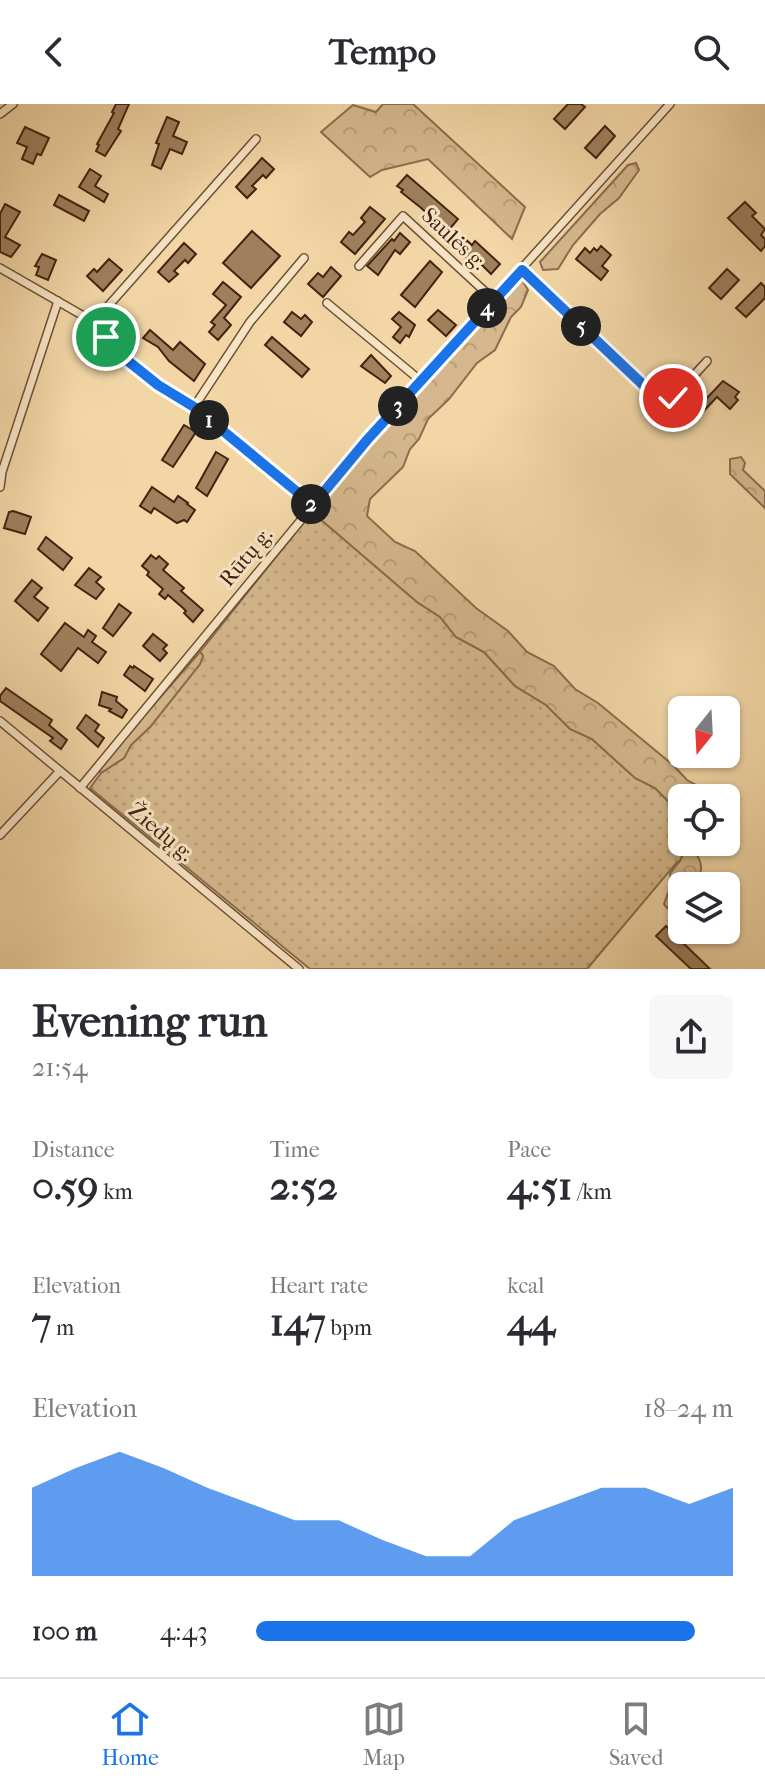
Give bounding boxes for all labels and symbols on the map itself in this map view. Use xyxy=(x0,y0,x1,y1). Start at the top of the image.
street label: Saulės g. xyxy=(416,202,492,276)
pin: 4 xyxy=(467,288,507,328)
pin xyxy=(72,303,140,371)
pin: 5 xyxy=(561,306,601,346)
pin xyxy=(639,364,707,432)
pin: 3 xyxy=(378,386,418,426)
pin: 1 xyxy=(189,400,229,440)
pin: 2 xyxy=(291,484,331,524)
street label: Rūtų g. xyxy=(214,522,278,592)
north arrow xyxy=(668,696,740,768)
street label: Žiedų g. xyxy=(123,796,200,867)

